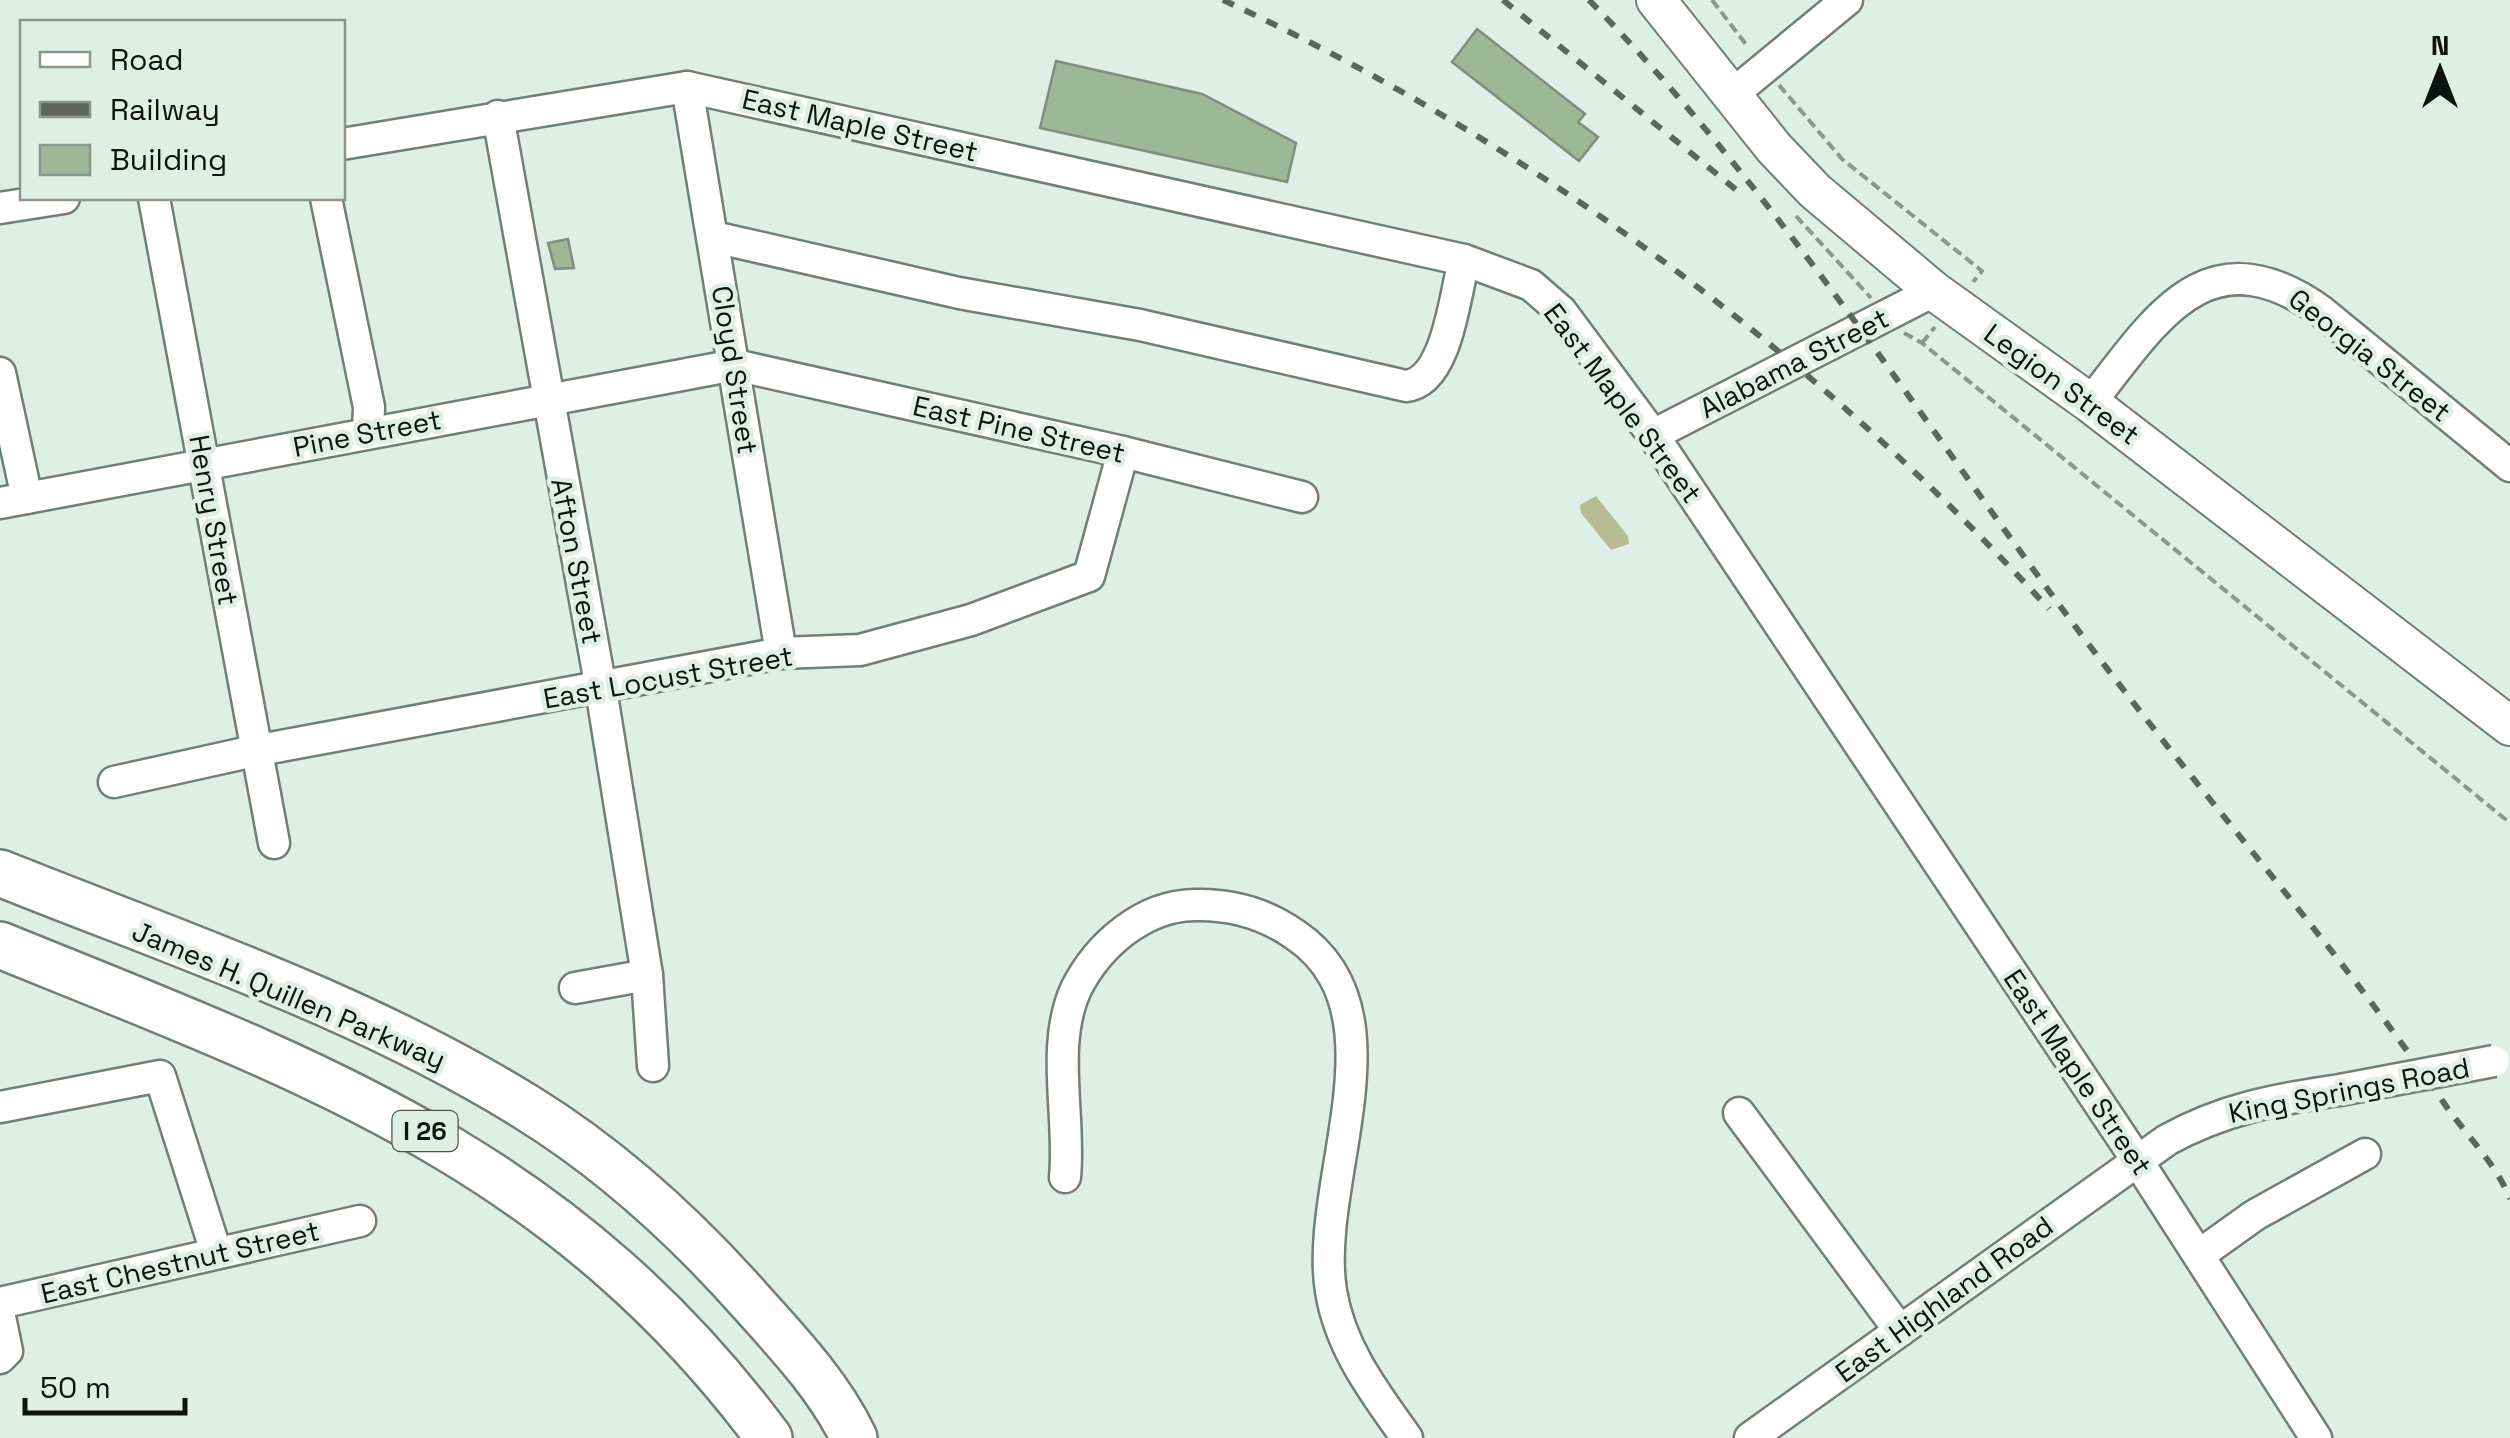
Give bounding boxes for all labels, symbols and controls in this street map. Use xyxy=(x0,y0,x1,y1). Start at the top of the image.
legend xyxy=(20,20,345,200)
north arrow xyxy=(2390,20,2490,120)
text: N xyxy=(2431,27,2449,63)
text: Road xyxy=(110,40,184,79)
street label: East Maple Street xyxy=(739,80,981,170)
text: Railway xyxy=(110,90,220,129)
text: Building xyxy=(110,140,227,179)
street label: Georgia Street xyxy=(2282,280,2458,430)
street label: Cloyd Street xyxy=(704,283,766,457)
street label: East Maple Street xyxy=(1536,296,1710,510)
street label: Alabama Street xyxy=(1693,300,1895,426)
street label: Legion Street xyxy=(1977,315,2147,453)
street label: East Pine Street xyxy=(909,387,1129,471)
street label: Pine Street xyxy=(290,401,444,465)
street label: Henry Street xyxy=(181,432,247,608)
street label: Afton Street xyxy=(543,475,611,647)
street label: East Locust Street xyxy=(540,637,796,717)
street label: James H. Quillen Parkway xyxy=(127,913,451,1077)
street label: East Maple Street xyxy=(1996,962,2160,1182)
street label: King Springs Road xyxy=(2225,1049,2473,1131)
road number: I 26 xyxy=(392,1111,458,1151)
street label: East Highland Road xyxy=(1828,1208,2060,1390)
street label: East Chestnut Street xyxy=(37,1212,323,1312)
scale bar xyxy=(25,1353,185,1415)
text: 50 m xyxy=(40,1368,111,1407)

